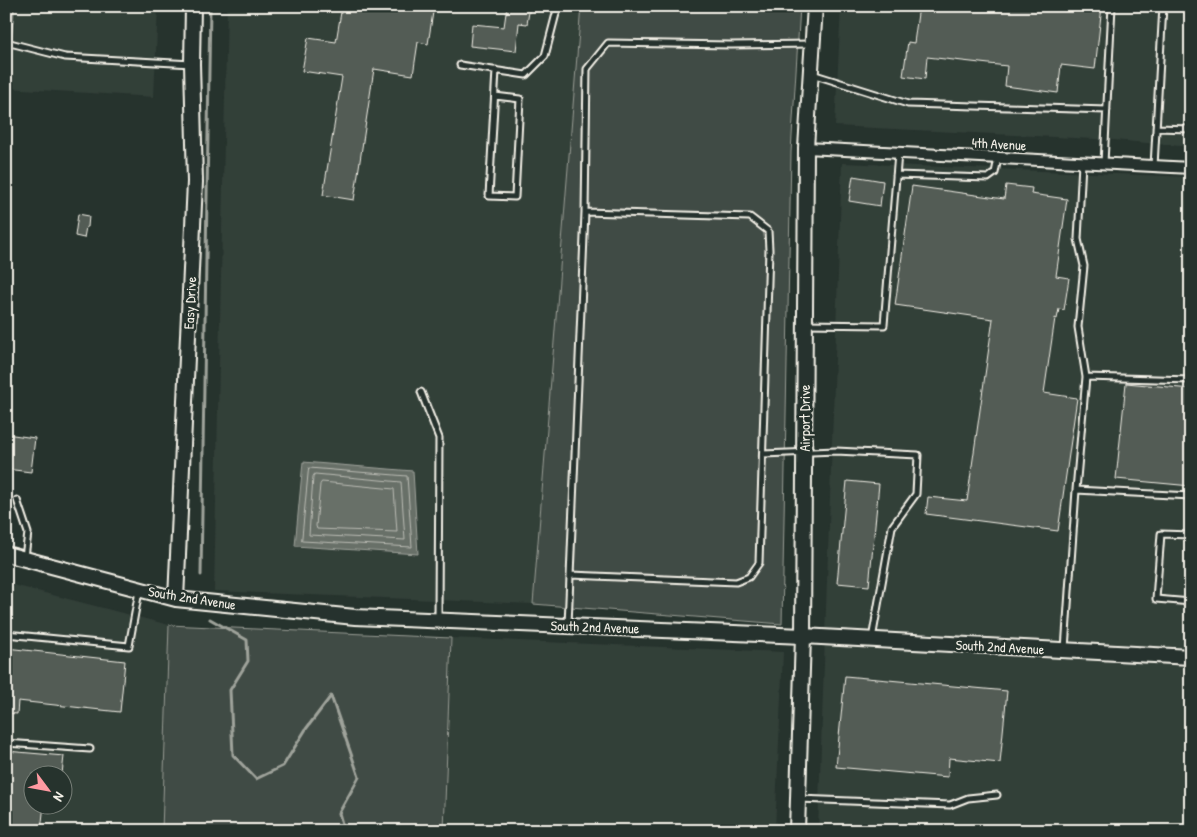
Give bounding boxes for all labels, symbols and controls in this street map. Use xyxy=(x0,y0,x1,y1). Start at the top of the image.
street label: 4th Avenue xyxy=(971,133,1027,154)
street label: Easy Drive xyxy=(179,276,201,330)
street label: Airport Drive xyxy=(795,384,815,451)
street label: South 2nd Avenue xyxy=(147,581,238,614)
street label: South 2nd Avenue xyxy=(550,615,640,638)
street label: South 2nd Avenue xyxy=(955,635,1045,658)
north arrow xyxy=(22,764,72,814)
text: N xyxy=(49,789,69,806)

